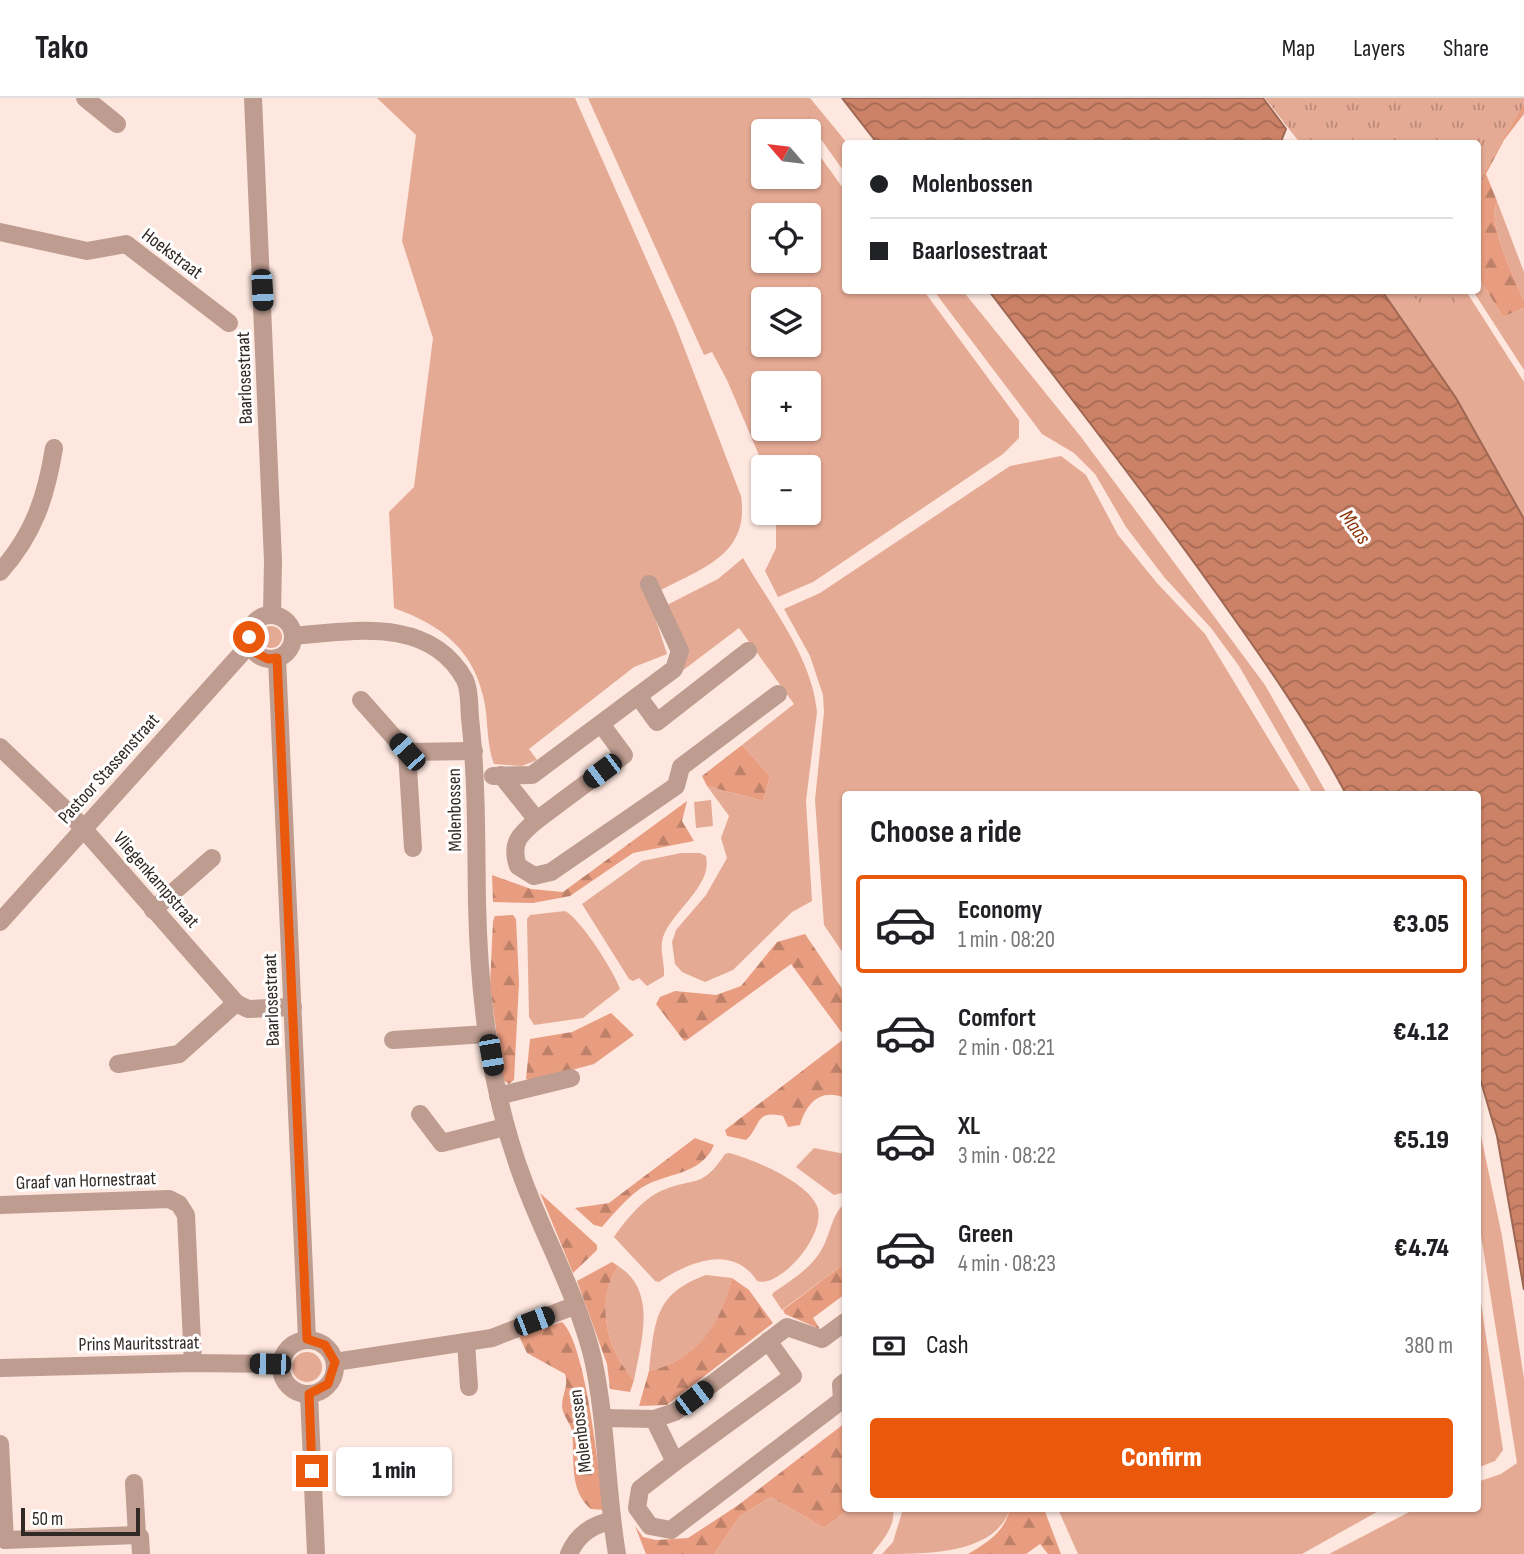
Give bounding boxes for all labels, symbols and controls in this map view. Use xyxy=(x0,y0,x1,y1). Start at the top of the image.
text: Tako xyxy=(35,28,89,68)
text: Map xyxy=(1282,34,1315,63)
text: Layers xyxy=(1353,34,1405,63)
text: Share xyxy=(1443,34,1489,63)
north arrow xyxy=(751,119,821,189)
map controls xyxy=(751,119,821,525)
text: Molenbossen xyxy=(912,169,1033,200)
button: locate xyxy=(751,203,821,273)
street label: Hoekstraat xyxy=(137,224,207,284)
text: Baarlosestraat xyxy=(912,236,1048,267)
car xyxy=(251,268,274,312)
button: layers xyxy=(751,287,821,357)
street label: Baarlosestraat xyxy=(232,331,258,425)
button: + xyxy=(751,371,821,441)
button: − xyxy=(751,455,821,525)
water label: Maas xyxy=(1334,505,1376,550)
route start xyxy=(233,621,265,653)
street label: Pastoor Stassenstraat xyxy=(53,709,165,829)
car xyxy=(386,729,429,775)
car xyxy=(579,750,626,792)
street label: Molenbossen xyxy=(443,768,467,852)
text: Choose a ride xyxy=(870,813,1022,852)
street label: Vliegenkampstraat xyxy=(108,827,204,933)
icon: car xyxy=(874,893,937,956)
text: Economy xyxy=(958,895,1042,926)
text: €3.05 xyxy=(1393,909,1449,940)
text: 1 min · 08:20 xyxy=(958,926,1055,954)
street label: Baarlosestraat xyxy=(259,953,285,1047)
icon: car xyxy=(874,1001,937,1064)
text: Comfort xyxy=(958,1003,1036,1034)
text: €4.12 xyxy=(1393,1017,1449,1048)
car xyxy=(478,1032,505,1078)
text: 2 min · 08:21 xyxy=(958,1034,1054,1062)
icon: car xyxy=(874,1109,937,1172)
text: XL xyxy=(958,1111,980,1142)
text: €5.19 xyxy=(1394,1125,1449,1156)
text: 3 min · 08:22 xyxy=(958,1142,1056,1170)
street label: Graaf van Hornestraat xyxy=(15,1167,157,1195)
icon: car xyxy=(874,1217,937,1280)
text: Green xyxy=(958,1219,1013,1250)
text: €4.74 xyxy=(1394,1233,1449,1264)
text: 4 min · 08:23 xyxy=(958,1250,1056,1278)
car xyxy=(511,1304,558,1338)
icon: cash xyxy=(870,1327,908,1365)
text: Cash xyxy=(926,1330,969,1361)
street label: Prins Mauritsstraat xyxy=(78,1331,200,1357)
text: 380 m xyxy=(1405,1332,1453,1360)
car xyxy=(249,1353,292,1375)
car xyxy=(671,1377,718,1419)
street label: Molenbossen xyxy=(565,1388,597,1474)
button: Confirm xyxy=(870,1418,1453,1498)
callout: 1 min xyxy=(336,1446,452,1496)
route end xyxy=(296,1455,328,1487)
text: 1 min xyxy=(372,1457,416,1485)
scale bar xyxy=(21,1505,140,1537)
text: 50 m xyxy=(32,1508,63,1531)

